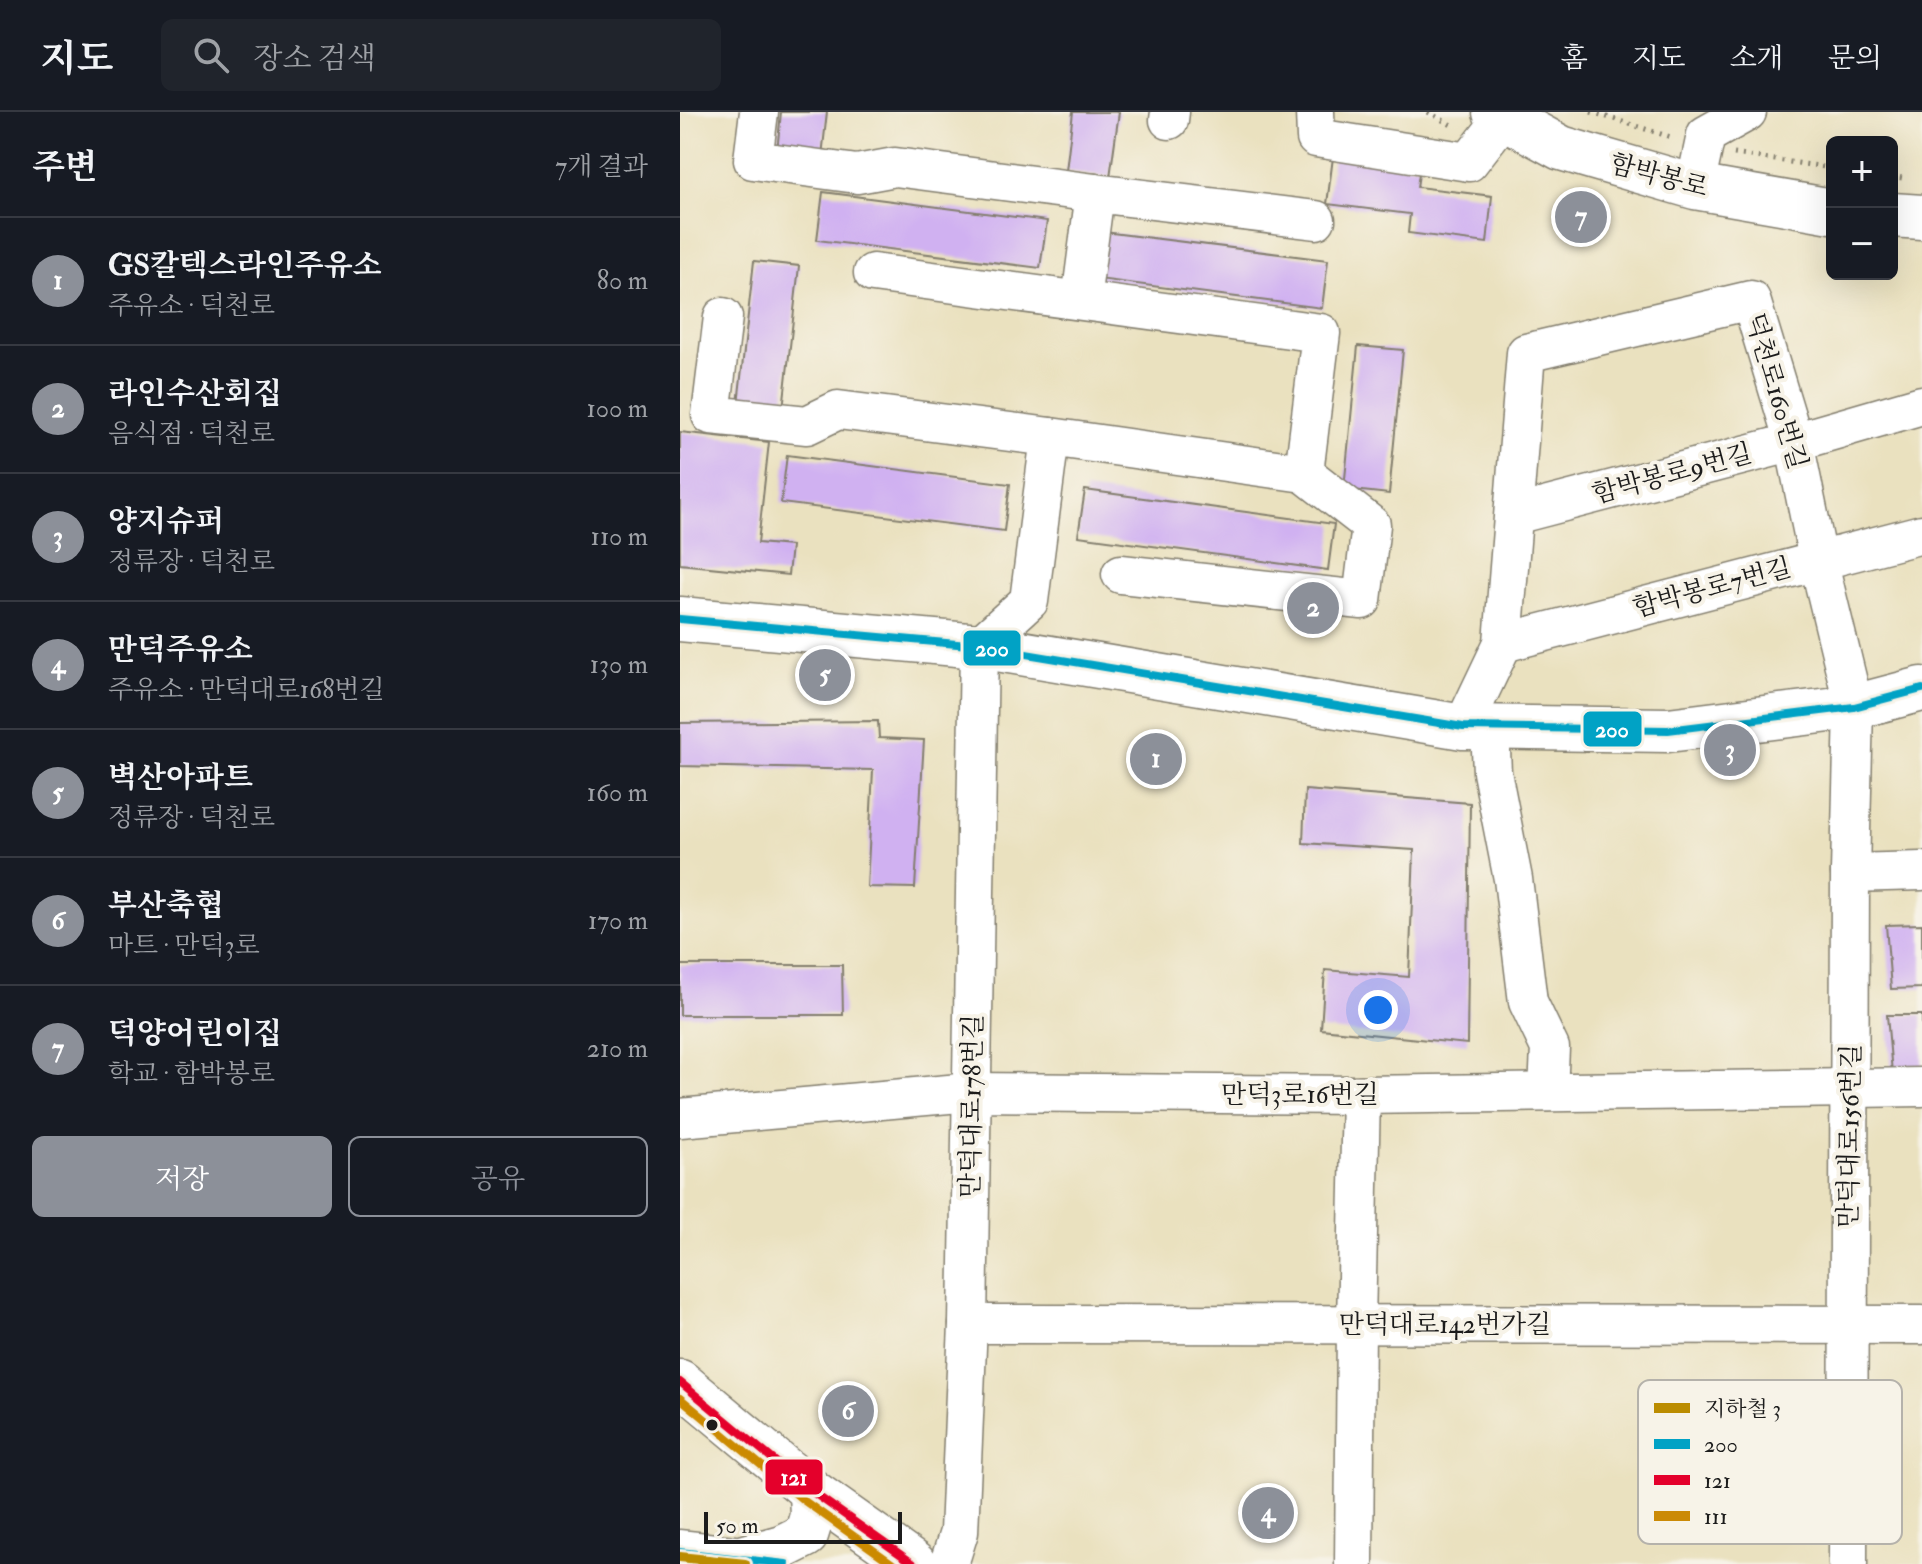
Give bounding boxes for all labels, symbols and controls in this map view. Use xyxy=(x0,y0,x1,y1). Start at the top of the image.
search box xyxy=(161,19,721,91)
icon: search xyxy=(189,33,233,77)
text: 지도 xyxy=(40,35,113,83)
text: 장소 검색 xyxy=(253,40,376,77)
text: 홈 xyxy=(1561,41,1588,76)
text: 지도 xyxy=(1632,41,1686,76)
text: 소개 xyxy=(1730,41,1784,76)
text: 문의 xyxy=(1828,41,1882,76)
map controls xyxy=(1826,136,1898,280)
button: + xyxy=(1826,136,1898,208)
text: 주변 xyxy=(32,146,98,189)
street label: 함박봉로 xyxy=(1606,148,1711,204)
text: 7개 결과 xyxy=(555,151,648,183)
pin: 7 xyxy=(1555,187,1607,247)
button: − xyxy=(1826,208,1898,280)
text: GS칼텍스라인주유소 xyxy=(108,247,382,284)
text: 1 xyxy=(53,265,63,297)
text: 80 m xyxy=(597,265,648,297)
text: 주유소 · 덕천로 xyxy=(108,290,275,322)
street label: 덕천로160번길 xyxy=(1738,309,1814,473)
text: 라인수산회집 xyxy=(108,375,282,412)
text: 2 xyxy=(51,393,65,425)
text: 100 m xyxy=(587,393,648,425)
text: 음식점 · 덕천로 xyxy=(108,418,275,450)
street label: 함박봉로9번길 xyxy=(1589,437,1756,511)
text: 양지슈퍼 xyxy=(108,503,224,540)
text: 3 xyxy=(53,521,63,553)
text: 110 m xyxy=(591,521,648,553)
text: 정류장 · 덕천로 xyxy=(108,546,275,578)
street label: 함박봉로7번길 xyxy=(1630,551,1795,624)
pin: 2 xyxy=(1287,578,1339,638)
line badge: 200 xyxy=(962,629,1022,667)
text: 만덕주유소 xyxy=(108,631,253,668)
text: 200 xyxy=(975,635,1009,663)
pin: 5 xyxy=(799,645,851,705)
text: 4 xyxy=(51,649,65,681)
text: 130 m xyxy=(590,649,648,681)
text: 주유소 · 만덕대로168번길 xyxy=(108,674,385,706)
line badge: 200 xyxy=(1582,710,1643,748)
text: 200 xyxy=(1595,716,1629,744)
pin: 3 xyxy=(1704,720,1756,780)
pin: 1 xyxy=(1130,729,1182,789)
text: 벽산아파트 xyxy=(108,759,253,796)
text: 5 xyxy=(52,777,64,809)
text: 160 m xyxy=(587,777,648,809)
text: 정류장 · 덕천로 xyxy=(108,802,275,834)
text: 부산축협 xyxy=(108,887,224,924)
text: 6 xyxy=(51,905,65,937)
text: 170 m xyxy=(588,905,648,937)
text: 마트 · 만덕3로 xyxy=(108,930,260,962)
your location xyxy=(1358,990,1398,1030)
street label: 만덕대로178번길 xyxy=(954,1014,990,1198)
text: 덕양어린이집 xyxy=(108,1015,282,1052)
text: 7 xyxy=(52,1033,64,1065)
text: 210 m xyxy=(587,1033,648,1065)
street label: 만덕대로156번길 xyxy=(1832,1044,1868,1228)
text: 학교 · 함박봉로 xyxy=(108,1058,275,1090)
street label: 만덕3로16번길 xyxy=(1221,1079,1379,1111)
button: 저장 xyxy=(32,1136,332,1217)
button: 공유 xyxy=(348,1136,648,1217)
street label: 만덕대로142번가길 xyxy=(1339,1309,1551,1341)
legend xyxy=(1638,1380,1902,1544)
pin: 6 xyxy=(822,1381,874,1441)
text: 지하철 3 xyxy=(1704,1395,1781,1423)
unlabelled marker xyxy=(704,1417,720,1433)
text: 200 xyxy=(1704,1431,1738,1459)
line badge: 121 xyxy=(764,1458,824,1496)
text: 121 xyxy=(781,1464,808,1492)
text: 121 xyxy=(1704,1467,1731,1495)
pin: 4 xyxy=(1242,1483,1294,1543)
text: 111 xyxy=(1704,1503,1728,1531)
scale bar xyxy=(704,1508,902,1544)
text: 50 m xyxy=(716,1512,758,1540)

